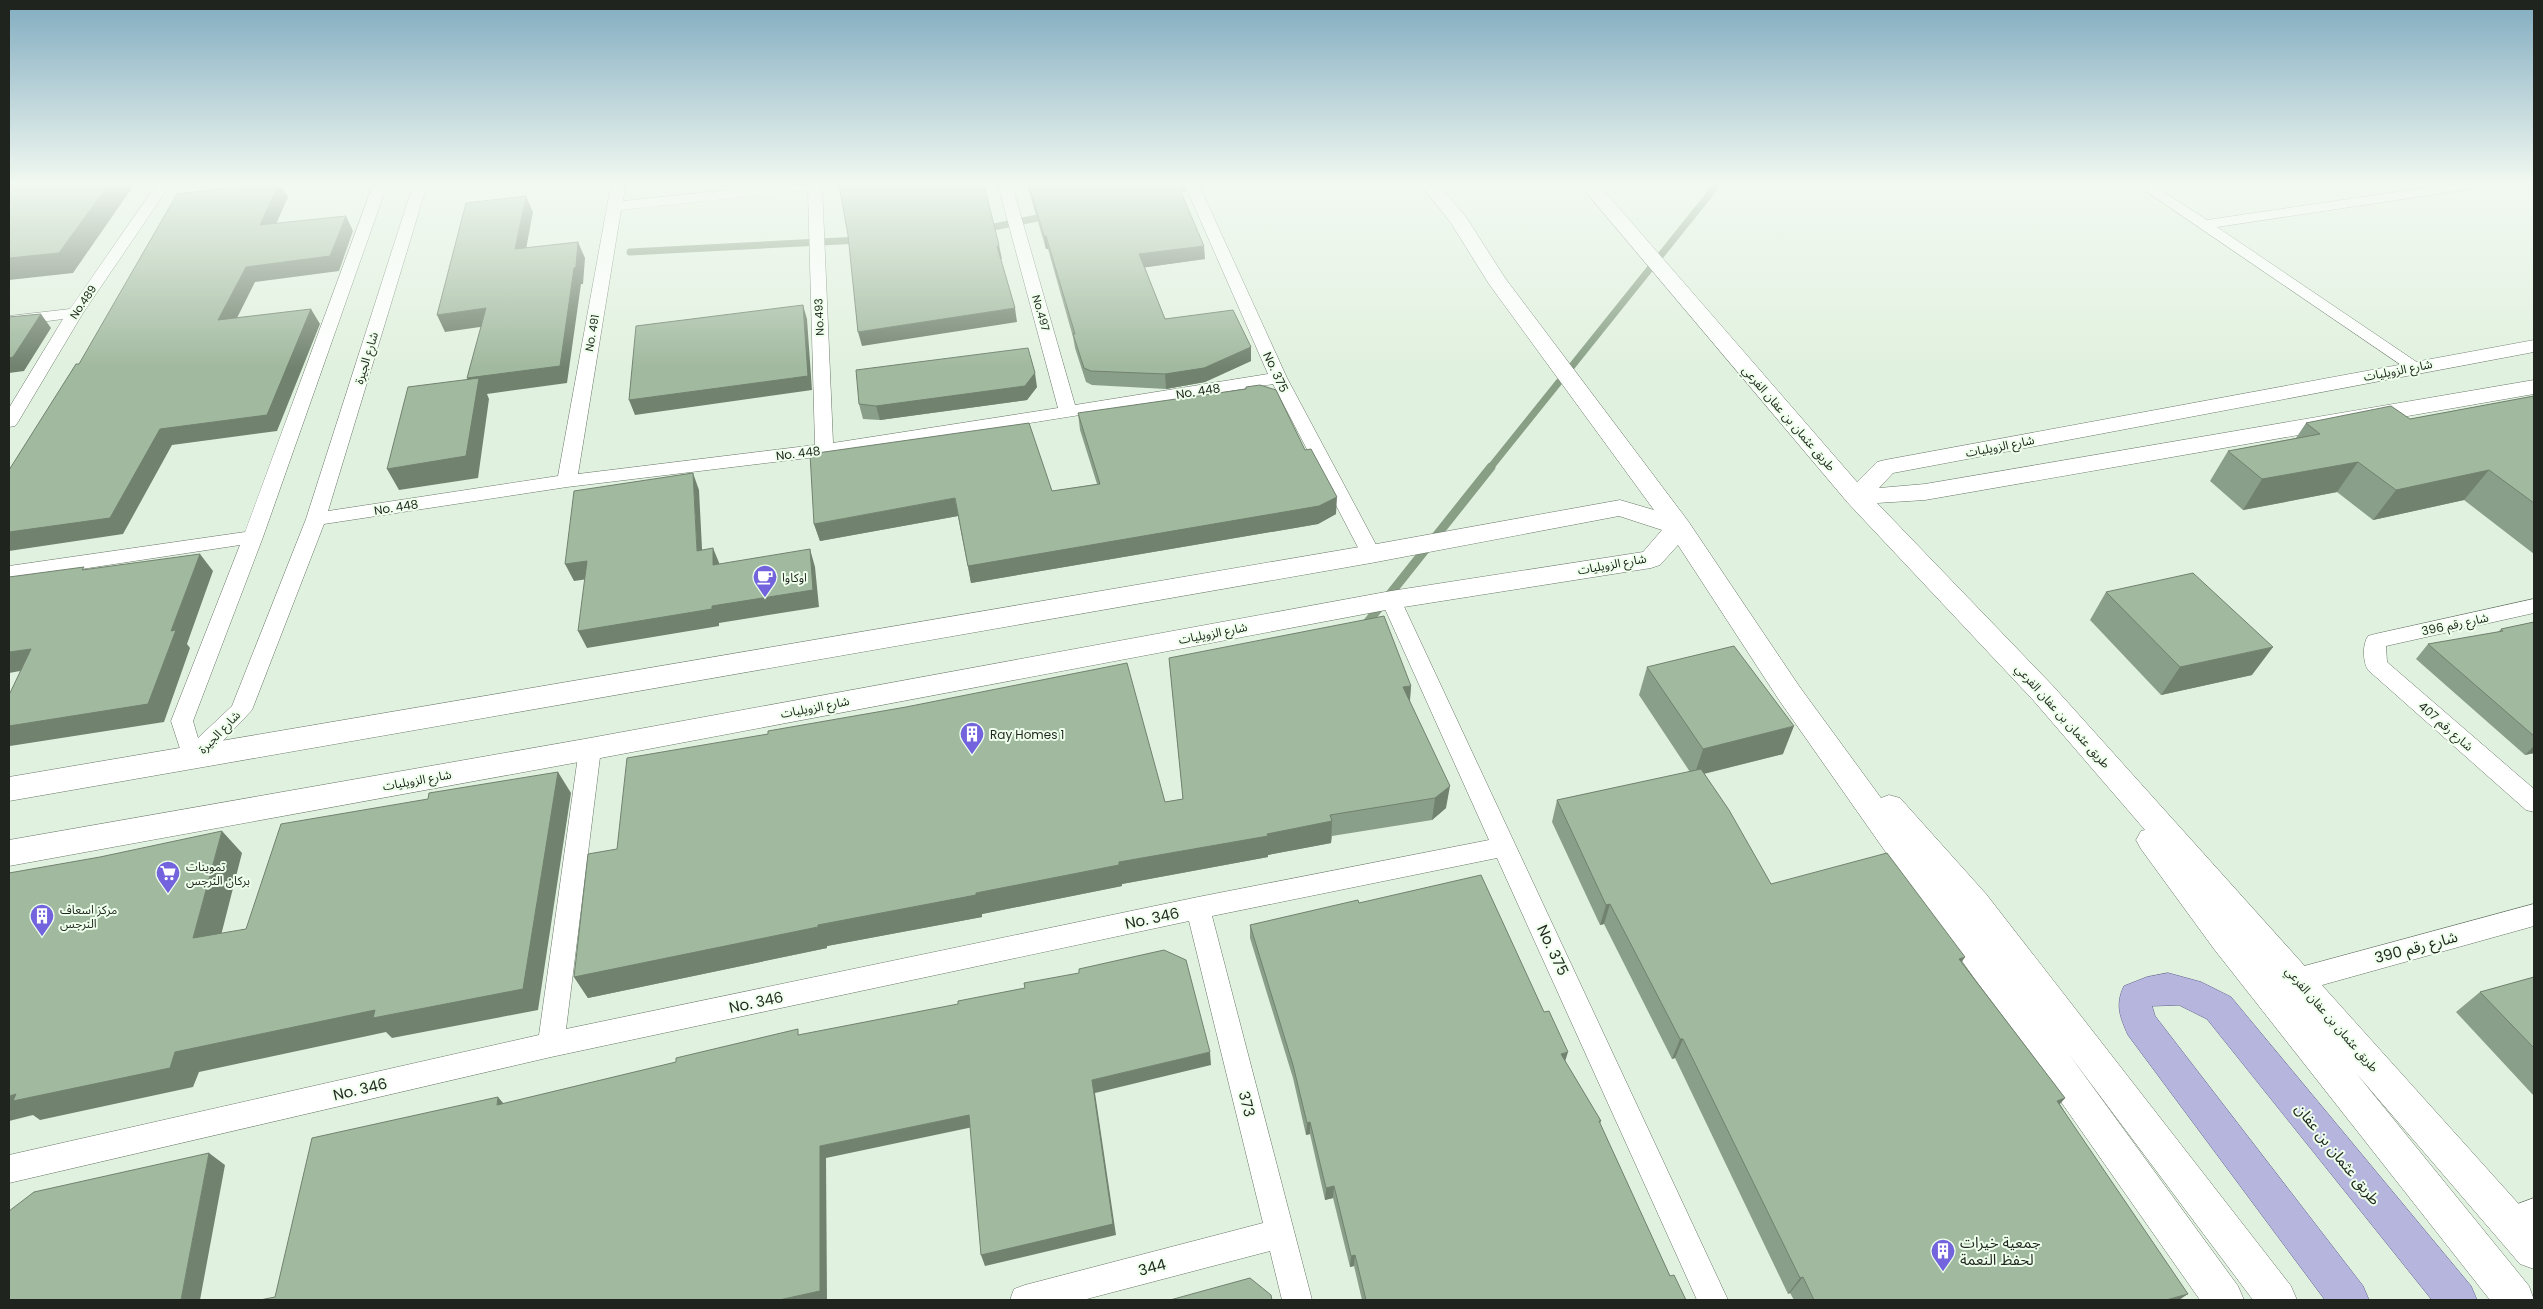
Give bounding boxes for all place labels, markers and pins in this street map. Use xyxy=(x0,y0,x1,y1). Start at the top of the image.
cafe icon: اوكاوا xyxy=(752,564,778,598)
place label: اوكاوا xyxy=(782,569,807,586)
building icon: Ray Homes 1 xyxy=(959,721,985,755)
place label: Ray Homes 1 xyxy=(990,726,1064,743)
place label: تموينات بركان النرجس xyxy=(186,858,250,889)
supermarket icon: تموينات بركان النرجس xyxy=(155,860,181,894)
place label: مركز اسعاف النرجس xyxy=(60,901,117,932)
building icon: مركز اسعاف النرجس xyxy=(29,903,55,937)
place label: جمعية خيرات لحفظ النعمة xyxy=(1960,1232,2041,1270)
building icon: جمعية خيرات لحفظ النعمة xyxy=(1930,1238,1956,1272)

